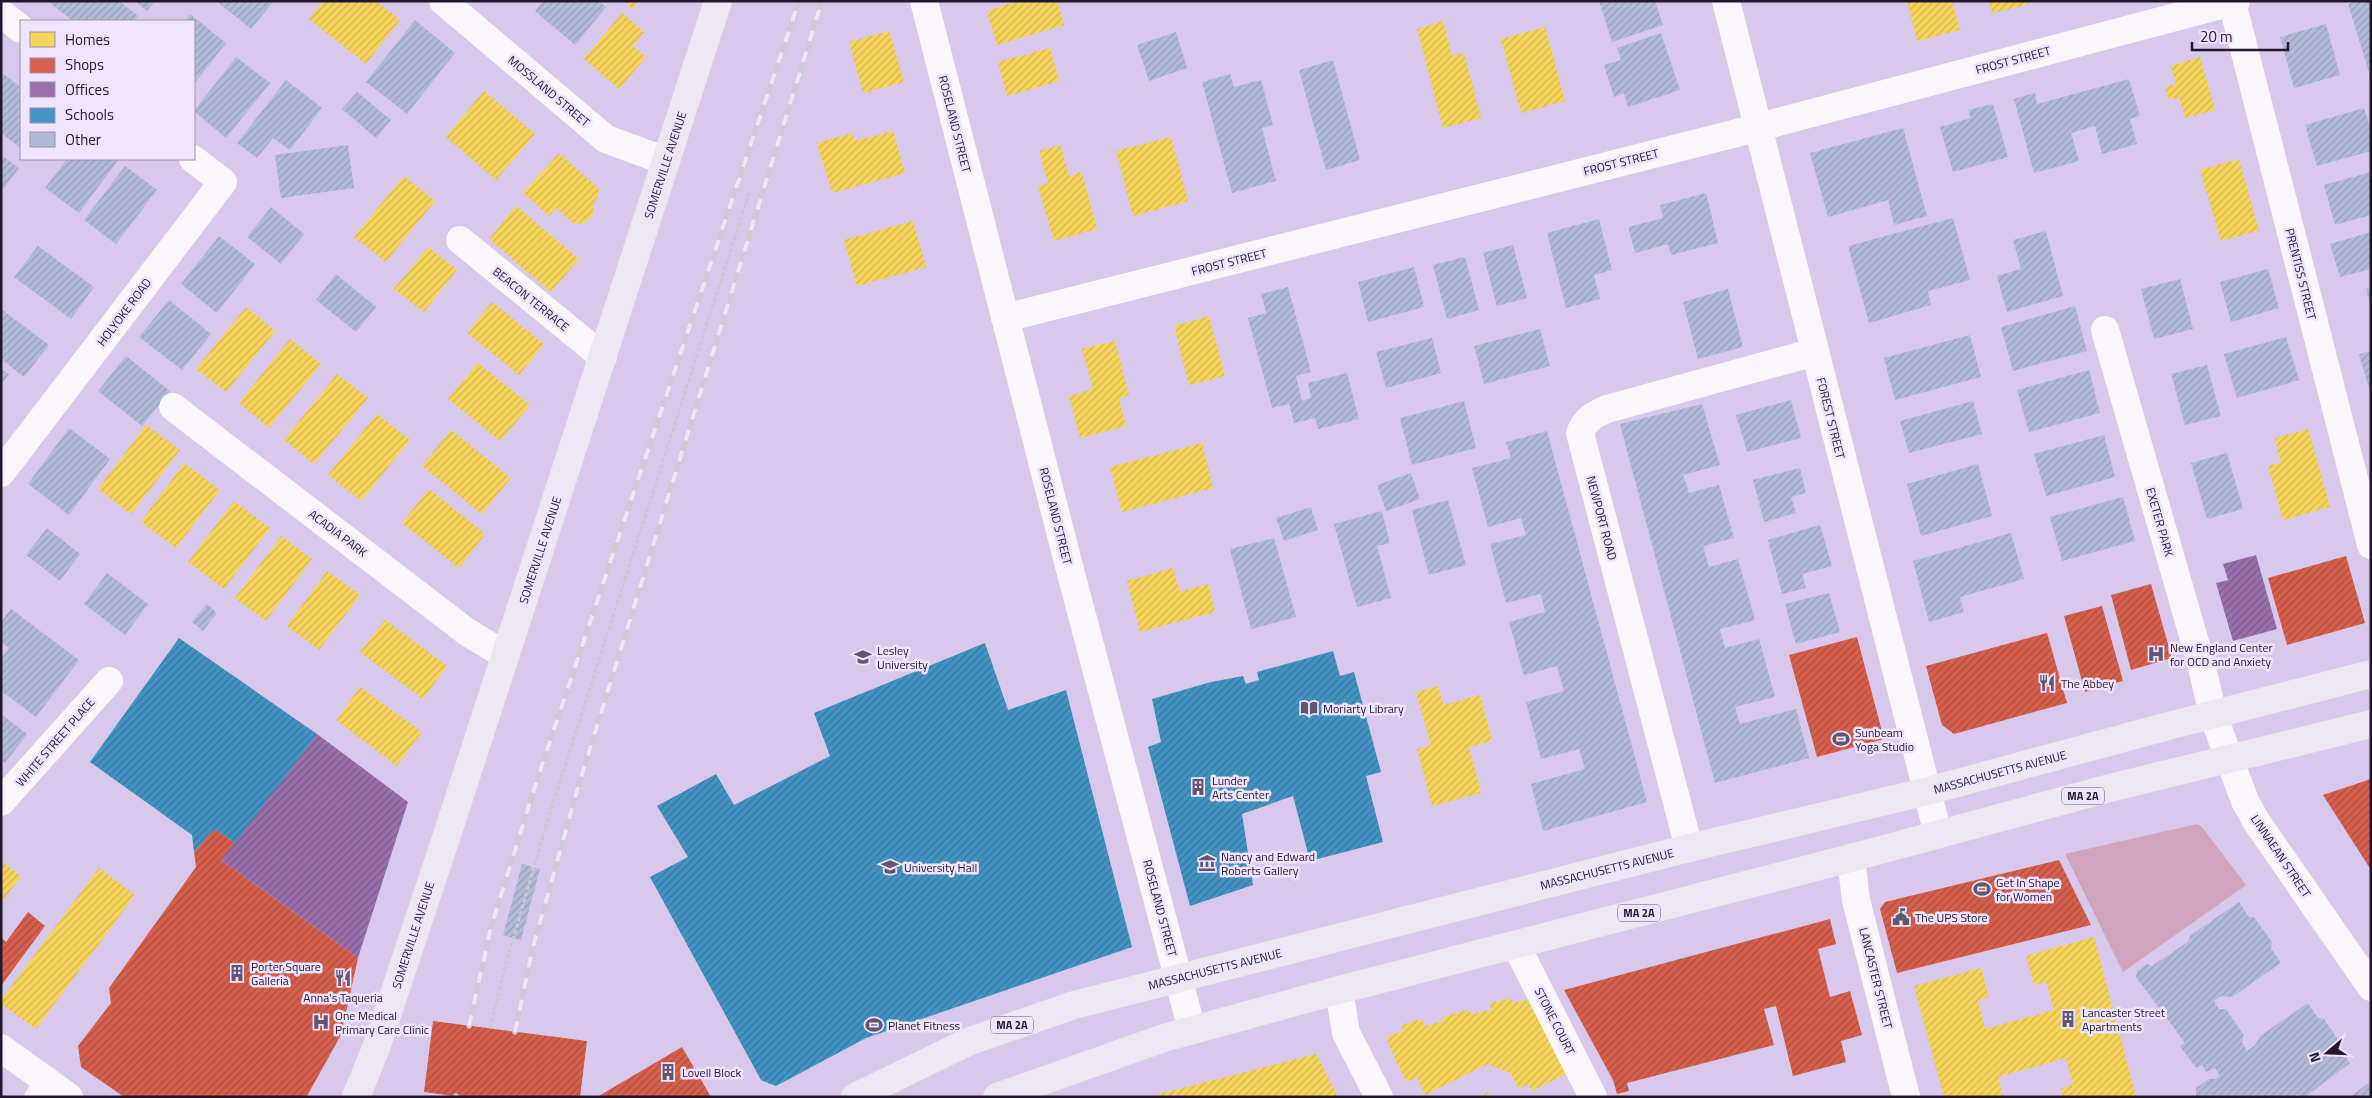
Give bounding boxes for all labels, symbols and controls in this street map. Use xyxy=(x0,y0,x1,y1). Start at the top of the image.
legend xyxy=(20,20,195,160)
scale bar xyxy=(2192,20,2288,52)
text: 20 m xyxy=(2200,25,2233,48)
text: Homes xyxy=(65,28,110,51)
street label: FROST STREET xyxy=(1973,41,2053,79)
street label: MOSSLAND STREET xyxy=(504,51,595,132)
text: Shops xyxy=(65,53,104,76)
street label: ROSELAND STREET xyxy=(934,73,976,175)
text: Offices xyxy=(65,78,109,101)
text: Schools xyxy=(65,103,114,126)
street label: SOMERVILLE AVENUE xyxy=(639,108,691,221)
text: Other xyxy=(65,128,101,151)
street label: FROST STREET xyxy=(1581,143,1661,181)
street label: PRENTISS STREET xyxy=(2280,226,2322,323)
street label: FROST STREET xyxy=(1189,243,1269,281)
street label: BEACON TERRACE xyxy=(489,262,574,336)
street label: HOLYOKE ROAD xyxy=(92,274,156,350)
street label: FOREST STREET xyxy=(1812,375,1850,461)
street label: ROSELAND STREET xyxy=(1035,465,1077,567)
street label: NEWPORT ROAD xyxy=(1582,474,1622,563)
street label: EXETER PARK xyxy=(2141,485,2179,559)
street label: SOMERVILLE AVENUE xyxy=(514,493,566,606)
street label: ACADIA PARK xyxy=(305,505,372,562)
place label: New England Center for OCD and Anxiety xyxy=(2170,638,2273,671)
place label: Lesley University xyxy=(877,641,928,674)
hospital icon: New England Center for OCD and Anxiety xyxy=(2146,644,2166,664)
school or university icon: Lesley University xyxy=(853,647,873,667)
restaurant icon: The Abbey xyxy=(2037,673,2057,693)
place label: The Abbey xyxy=(2061,674,2114,693)
street label: WHITE STREET PLACE xyxy=(11,693,99,791)
library icon: Moriarty Library xyxy=(1299,698,1319,718)
place label: Moriarty Library xyxy=(1323,699,1404,718)
place label: Sunbeam Yoga Studio xyxy=(1855,723,1914,756)
sports icon: Sunbeam Yoga Studio xyxy=(1831,729,1851,749)
street label: MASSACHUSETTS AVENUE xyxy=(1931,745,2069,799)
place label: Lunder Arts Center xyxy=(1212,771,1269,804)
building icon: Lunder Arts Center xyxy=(1188,777,1208,797)
road number: MA 2A xyxy=(2062,788,2104,804)
street label: LINNAEAN STREET xyxy=(2246,811,2316,902)
street label: MASSACHUSETTS AVENUE xyxy=(1538,843,1676,895)
place label: Nancy and Edward Roberts Gallery xyxy=(1221,847,1315,880)
museum icon: Nancy and Edward Roberts Gallery xyxy=(1197,853,1217,873)
school or university icon: University Hall xyxy=(880,857,900,877)
street label: ROSELAND STREET xyxy=(1138,857,1182,959)
place label: University Hall xyxy=(904,858,977,877)
place label: Get In Shape for Women xyxy=(1996,873,2060,906)
street label: SOMERVILLE AVENUE xyxy=(387,878,439,991)
sports icon: Get In Shape for Women xyxy=(1972,879,1992,899)
road number: MA 2A xyxy=(1618,904,1660,921)
public building icon: The UPS Store xyxy=(1891,907,1911,927)
place label: The UPS Store xyxy=(1915,908,1987,927)
street label: LANCASTER STREET xyxy=(1854,925,1898,1031)
street label: MASSACHUSETTS AVENUE xyxy=(1146,943,1284,995)
place label: Porter Square Galleria xyxy=(251,957,321,990)
building icon: Porter Square Galleria xyxy=(227,963,247,983)
restaurant icon: Anna's Taqueria xyxy=(333,968,353,988)
street label: STONE COURT xyxy=(1530,984,1580,1059)
place label: Anna's Taqueria xyxy=(303,988,383,1007)
place label: Lancaster Street Apartments xyxy=(2082,1003,2166,1036)
place label: One Medical Primary Care Clinic xyxy=(335,1006,429,1039)
building icon: Lancaster Street Apartments xyxy=(2058,1009,2078,1029)
hospital icon: One Medical Primary Care Clinic xyxy=(311,1012,331,1032)
sports icon: Planet Fitness xyxy=(864,1015,884,1035)
place label: Planet Fitness xyxy=(888,1016,960,1035)
road number: MA 2A xyxy=(991,1016,1033,1034)
north arrow xyxy=(2302,1028,2352,1078)
text: N xyxy=(2303,1049,2326,1065)
building icon: Lovell Block xyxy=(658,1062,678,1082)
place label: Lovell Block xyxy=(682,1063,742,1082)

